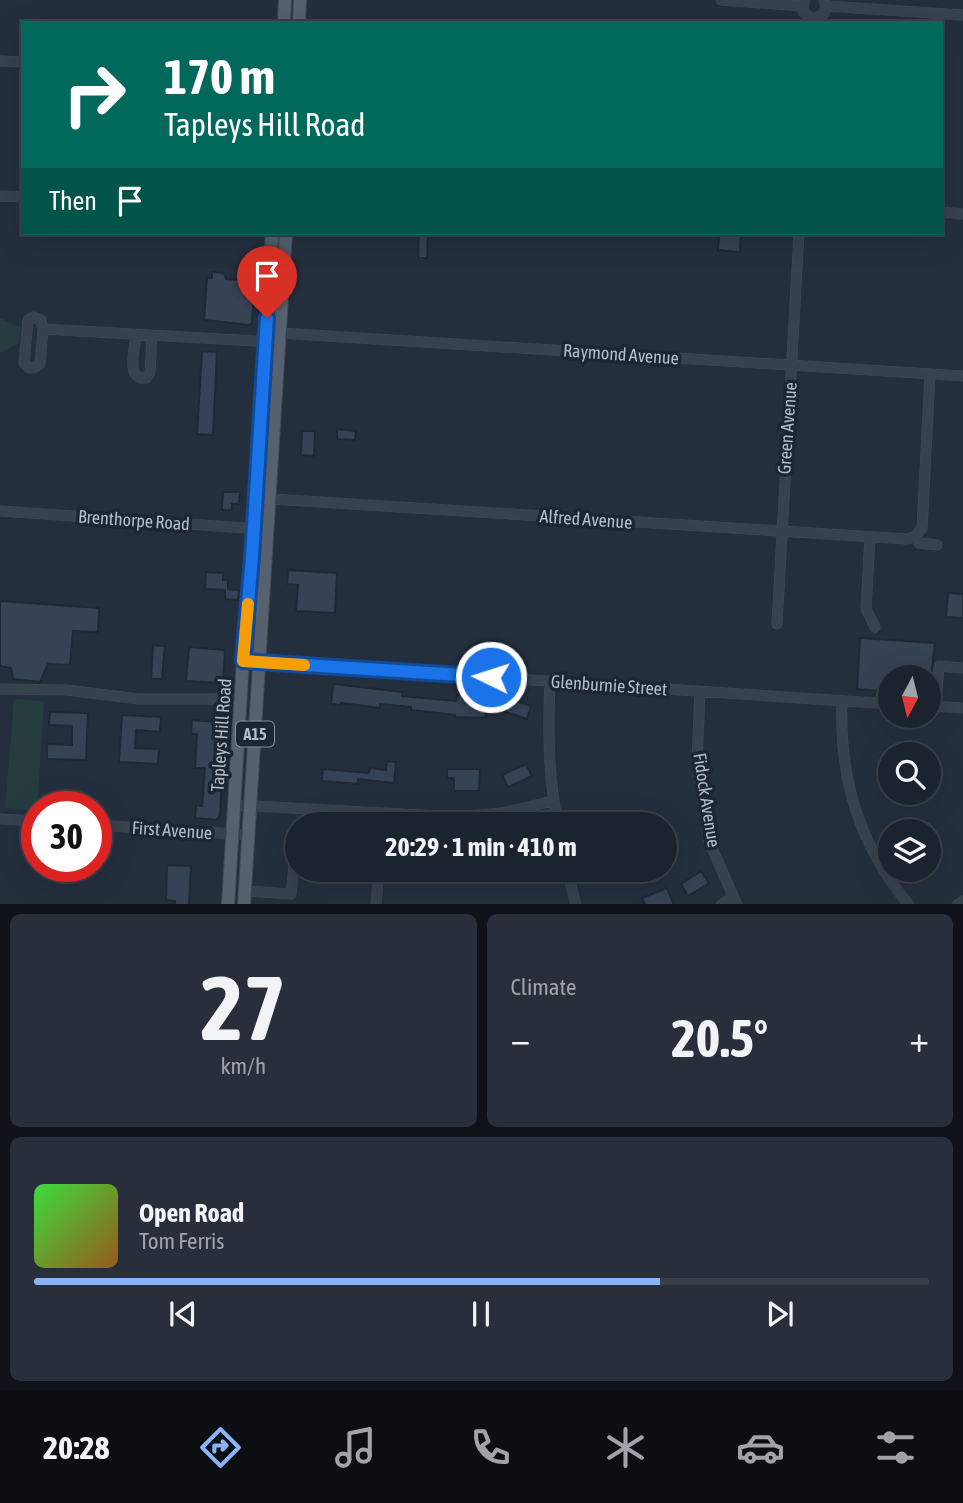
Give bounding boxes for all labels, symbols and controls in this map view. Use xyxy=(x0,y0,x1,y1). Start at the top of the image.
text: 170 m xyxy=(164,48,275,104)
icon: right xyxy=(49,49,140,140)
text: Tapleys Hill Road xyxy=(164,106,365,143)
icon: arrive xyxy=(111,182,149,220)
text: Then xyxy=(49,186,97,216)
pin xyxy=(237,246,297,318)
icon: arrive xyxy=(248,257,286,295)
street label: Raymond Avenue xyxy=(563,339,679,369)
street label: Green Avenue xyxy=(773,381,801,475)
street label: Alfred Avenue xyxy=(539,505,633,533)
street label: Brenthorpe Road xyxy=(77,506,191,534)
position arrow xyxy=(454,640,528,714)
north arrow xyxy=(878,665,942,728)
map controls xyxy=(878,665,941,882)
street label: Glenburnie Street xyxy=(550,670,668,700)
street label: Tapleys Hill Road xyxy=(207,678,235,792)
road number: A15 xyxy=(236,722,274,747)
button: search xyxy=(878,742,941,805)
street label: Fidock Avenue xyxy=(689,751,725,849)
speed limit sign: 30 xyxy=(21,791,112,882)
street label: First Avenue xyxy=(131,817,213,843)
button: layers xyxy=(878,819,941,882)
text: 20:29 · 1 min · 410 m xyxy=(385,832,577,862)
text: 27 xyxy=(200,955,286,1059)
text: Climate xyxy=(511,974,576,1000)
text: 20.5° xyxy=(671,1008,768,1068)
text: − xyxy=(511,1017,530,1060)
text: + xyxy=(909,1017,929,1060)
text: km/h xyxy=(220,1053,266,1079)
text: Open Road xyxy=(139,1198,244,1228)
text: Tom Ferris xyxy=(139,1228,224,1254)
icon: previous xyxy=(164,1295,202,1333)
icon: pause xyxy=(462,1295,500,1333)
icon: next xyxy=(761,1295,799,1333)
icon: directions xyxy=(196,1423,245,1472)
icon: music xyxy=(331,1423,380,1472)
icon: phone xyxy=(466,1423,515,1472)
icon: climate xyxy=(601,1423,650,1472)
icon: car xyxy=(736,1423,785,1472)
icon: filters xyxy=(871,1423,920,1472)
text: 20:28 xyxy=(43,1429,110,1466)

